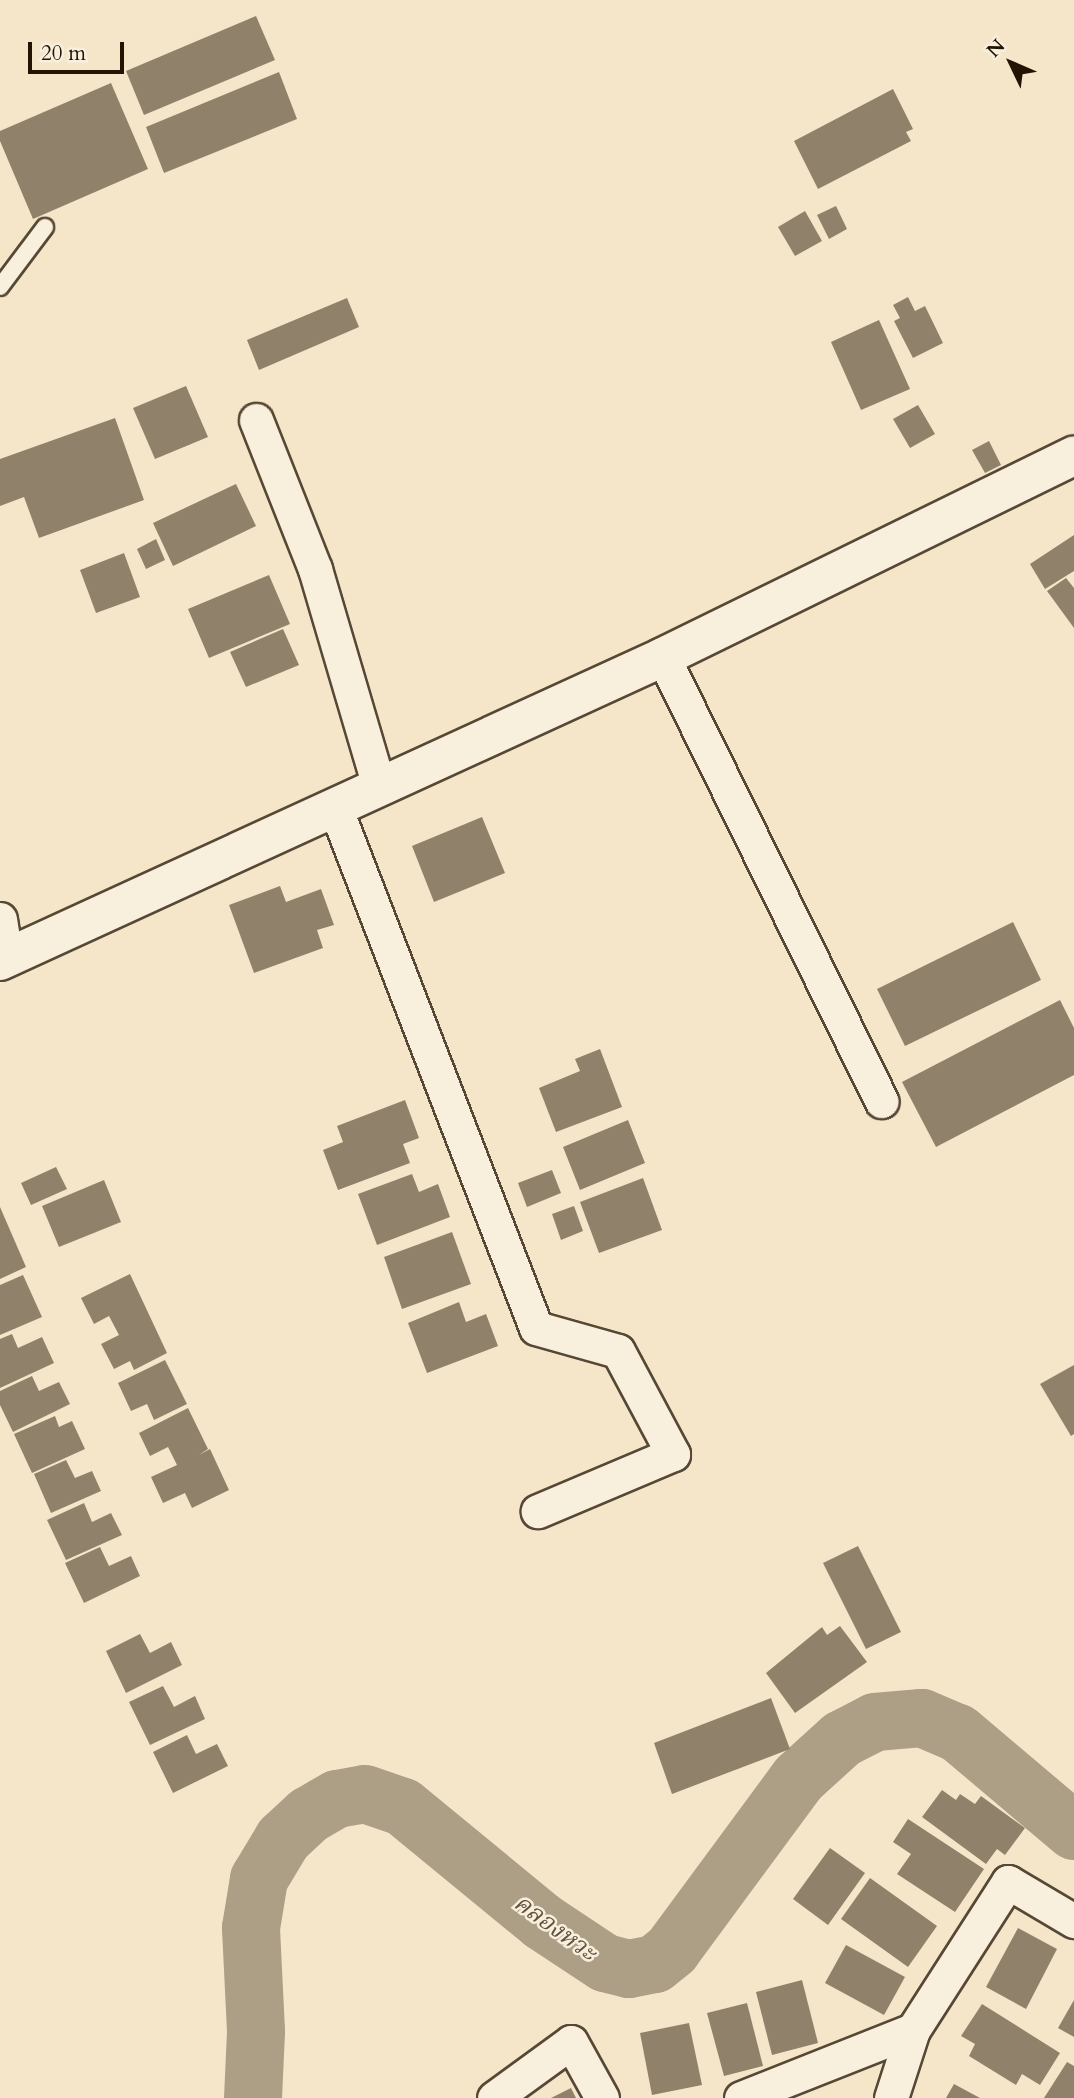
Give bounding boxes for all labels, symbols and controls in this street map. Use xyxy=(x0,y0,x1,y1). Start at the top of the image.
scale bar xyxy=(32,28,128,72)
north arrow xyxy=(976,28,1046,98)
text: N xyxy=(981,33,1011,63)
text: 20 m xyxy=(41,39,86,68)
water label: คลองหวะ xyxy=(508,1889,602,1967)

